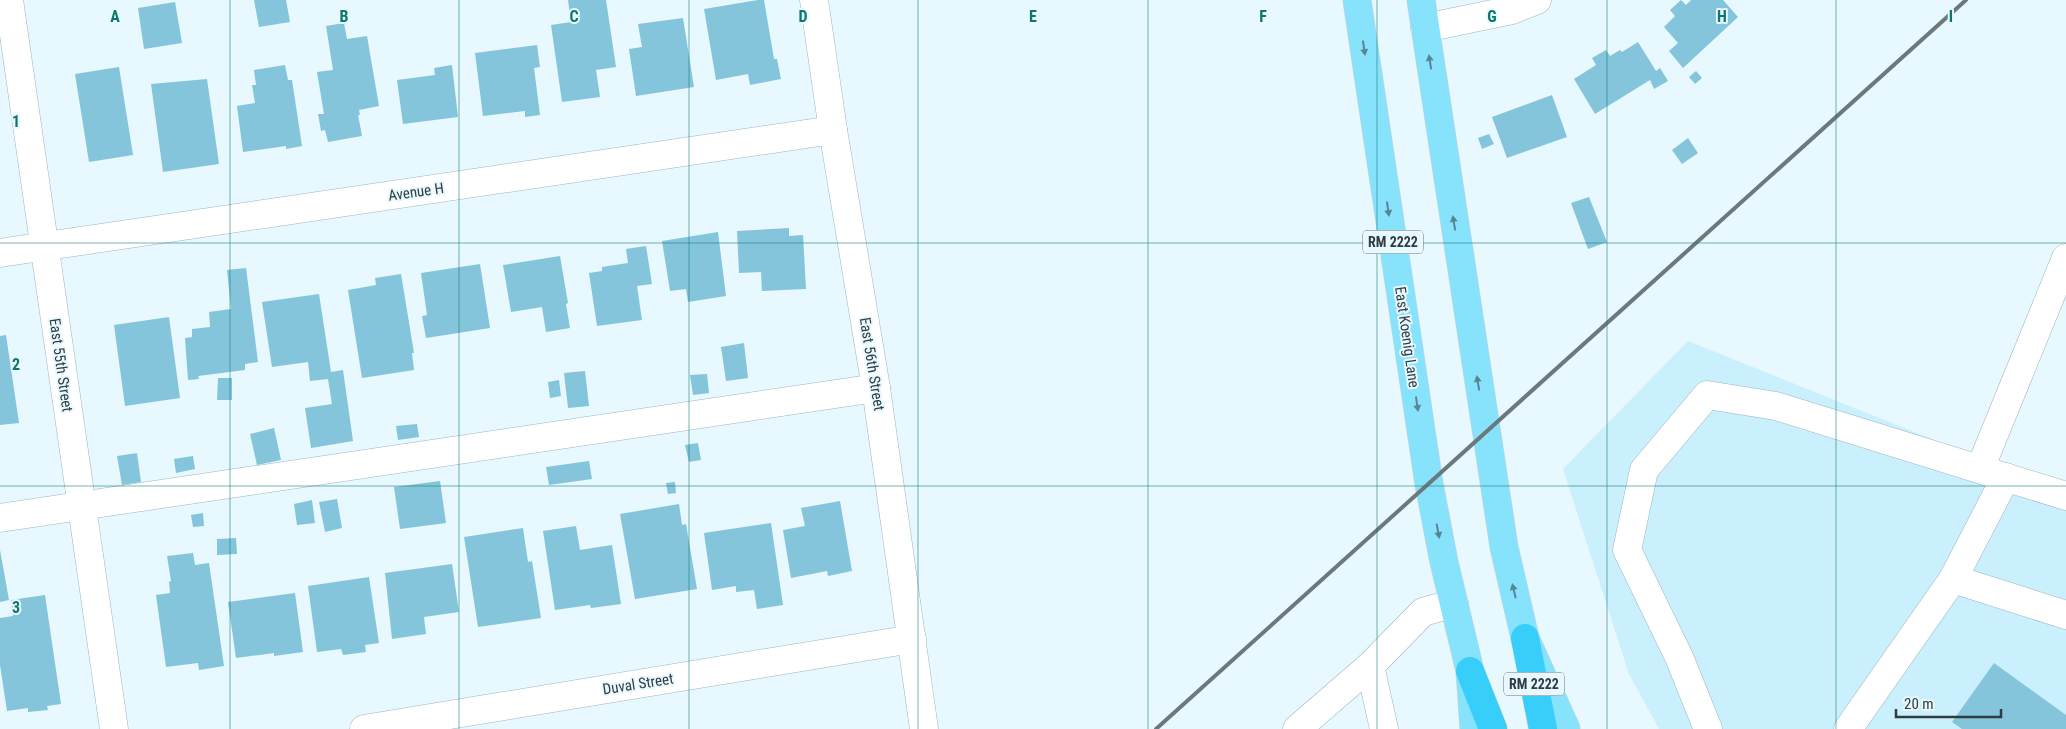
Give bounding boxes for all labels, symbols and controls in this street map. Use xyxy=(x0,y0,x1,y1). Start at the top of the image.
text: A xyxy=(110,7,120,26)
text: B xyxy=(340,7,349,26)
text: C xyxy=(569,7,579,26)
text: D xyxy=(798,7,808,26)
text: E xyxy=(1029,7,1037,26)
text: F xyxy=(1259,7,1267,26)
text: G xyxy=(1487,7,1497,26)
text: H xyxy=(1717,7,1727,26)
text: I xyxy=(1949,7,1953,26)
one-way arrow xyxy=(1361,41,1369,57)
one-way arrow xyxy=(1426,54,1434,70)
text: 1 xyxy=(12,112,20,131)
street label: Avenue H xyxy=(387,179,445,205)
one-way arrow xyxy=(1384,201,1392,217)
one-way arrow xyxy=(1450,214,1458,230)
road number: RM 2222 xyxy=(1363,230,1423,253)
street label: East Koenig Lane xyxy=(1391,285,1423,389)
street label: East 56th Street xyxy=(856,316,888,412)
street label: East 55th Street xyxy=(46,317,76,413)
text: 2 xyxy=(12,355,20,374)
one-way arrow xyxy=(1474,375,1482,391)
one-way arrow xyxy=(1413,397,1421,413)
one-way arrow xyxy=(1435,524,1443,540)
one-way arrow xyxy=(1510,583,1518,598)
text: 3 xyxy=(12,598,20,617)
street label: Duval Street xyxy=(601,670,675,698)
road number: RM 2222 xyxy=(1504,672,1564,696)
scale bar xyxy=(1896,686,2001,718)
text: 20 m xyxy=(1904,695,1934,713)

